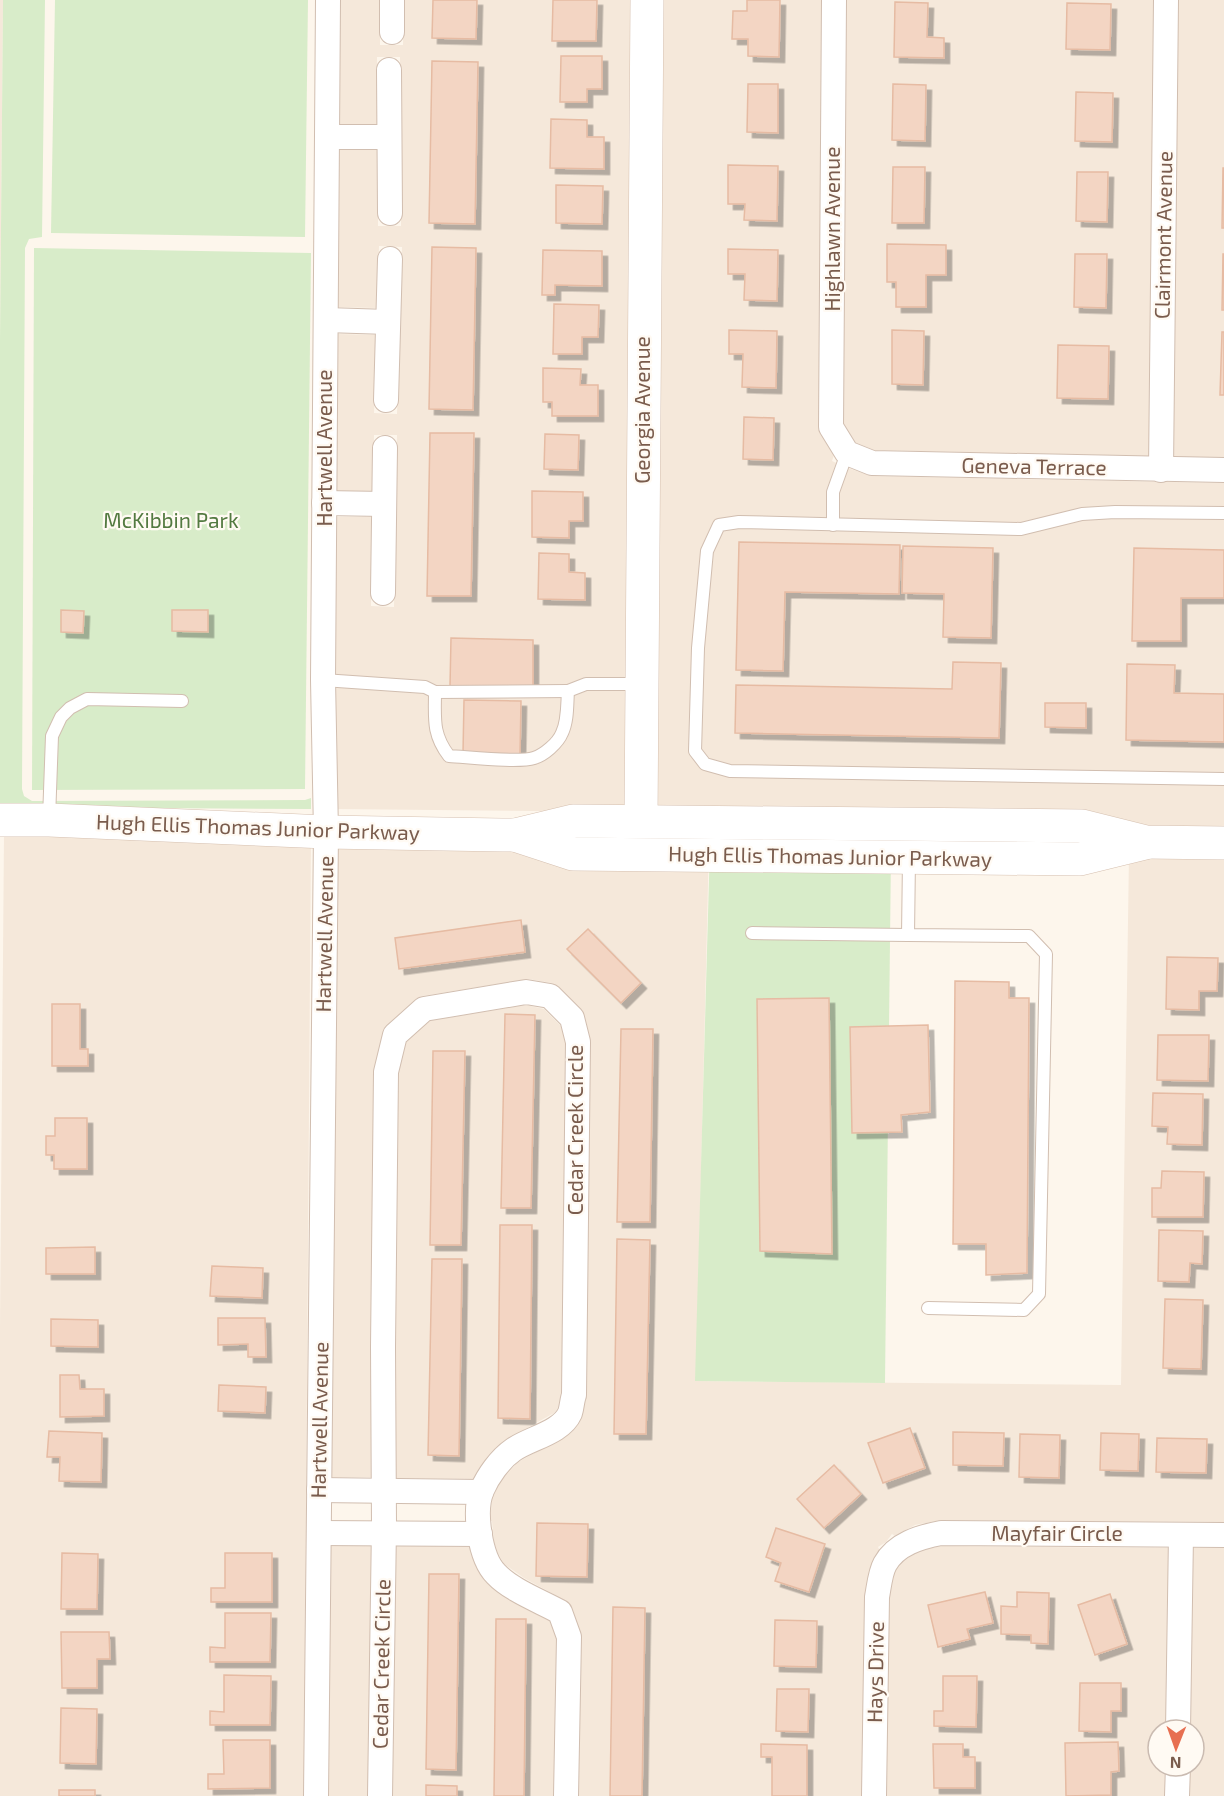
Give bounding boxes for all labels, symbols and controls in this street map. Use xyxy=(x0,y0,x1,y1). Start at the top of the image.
street label: Highlawn Avenue xyxy=(819,147,844,311)
street label: Clairmont Avenue xyxy=(1149,151,1176,319)
street label: Georgia Avenue xyxy=(629,336,654,484)
street label: Hartwell Avenue xyxy=(311,370,336,527)
street label: Geneva Terrace xyxy=(961,452,1107,479)
park label: McKibbin Park xyxy=(103,507,239,532)
street label: Hugh Ellis Thomas Junior Parkway xyxy=(96,808,420,845)
street label: Hugh Ellis Thomas Junior Parkway xyxy=(668,840,992,871)
street label: Hartwell Avenue xyxy=(310,855,337,1013)
street label: Cedar Creek Circle xyxy=(562,1045,587,1215)
street label: Hartwell Avenue xyxy=(305,1341,332,1499)
street label: Mayfair Circle xyxy=(991,1520,1123,1545)
street label: Cedar Creek Circle xyxy=(367,1579,394,1749)
street label: Hays Drive xyxy=(861,1621,888,1723)
north arrow xyxy=(1146,1718,1206,1778)
text: N xyxy=(1170,1754,1182,1773)

